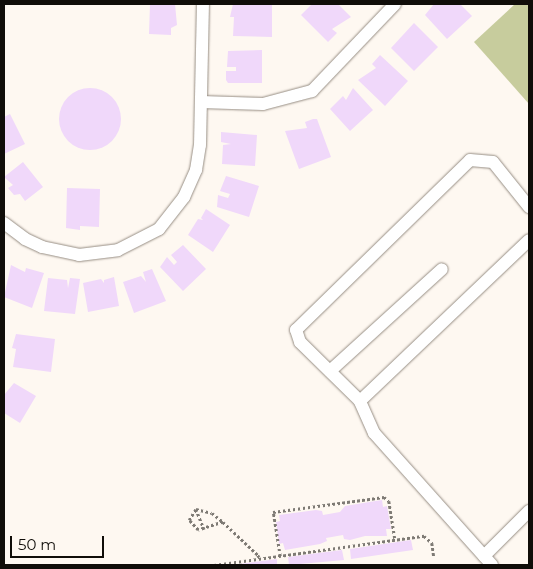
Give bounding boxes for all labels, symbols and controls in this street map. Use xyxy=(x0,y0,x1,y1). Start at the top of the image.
scale bar xyxy=(12,526,106,558)
text: 50 m xyxy=(18,535,56,554)

